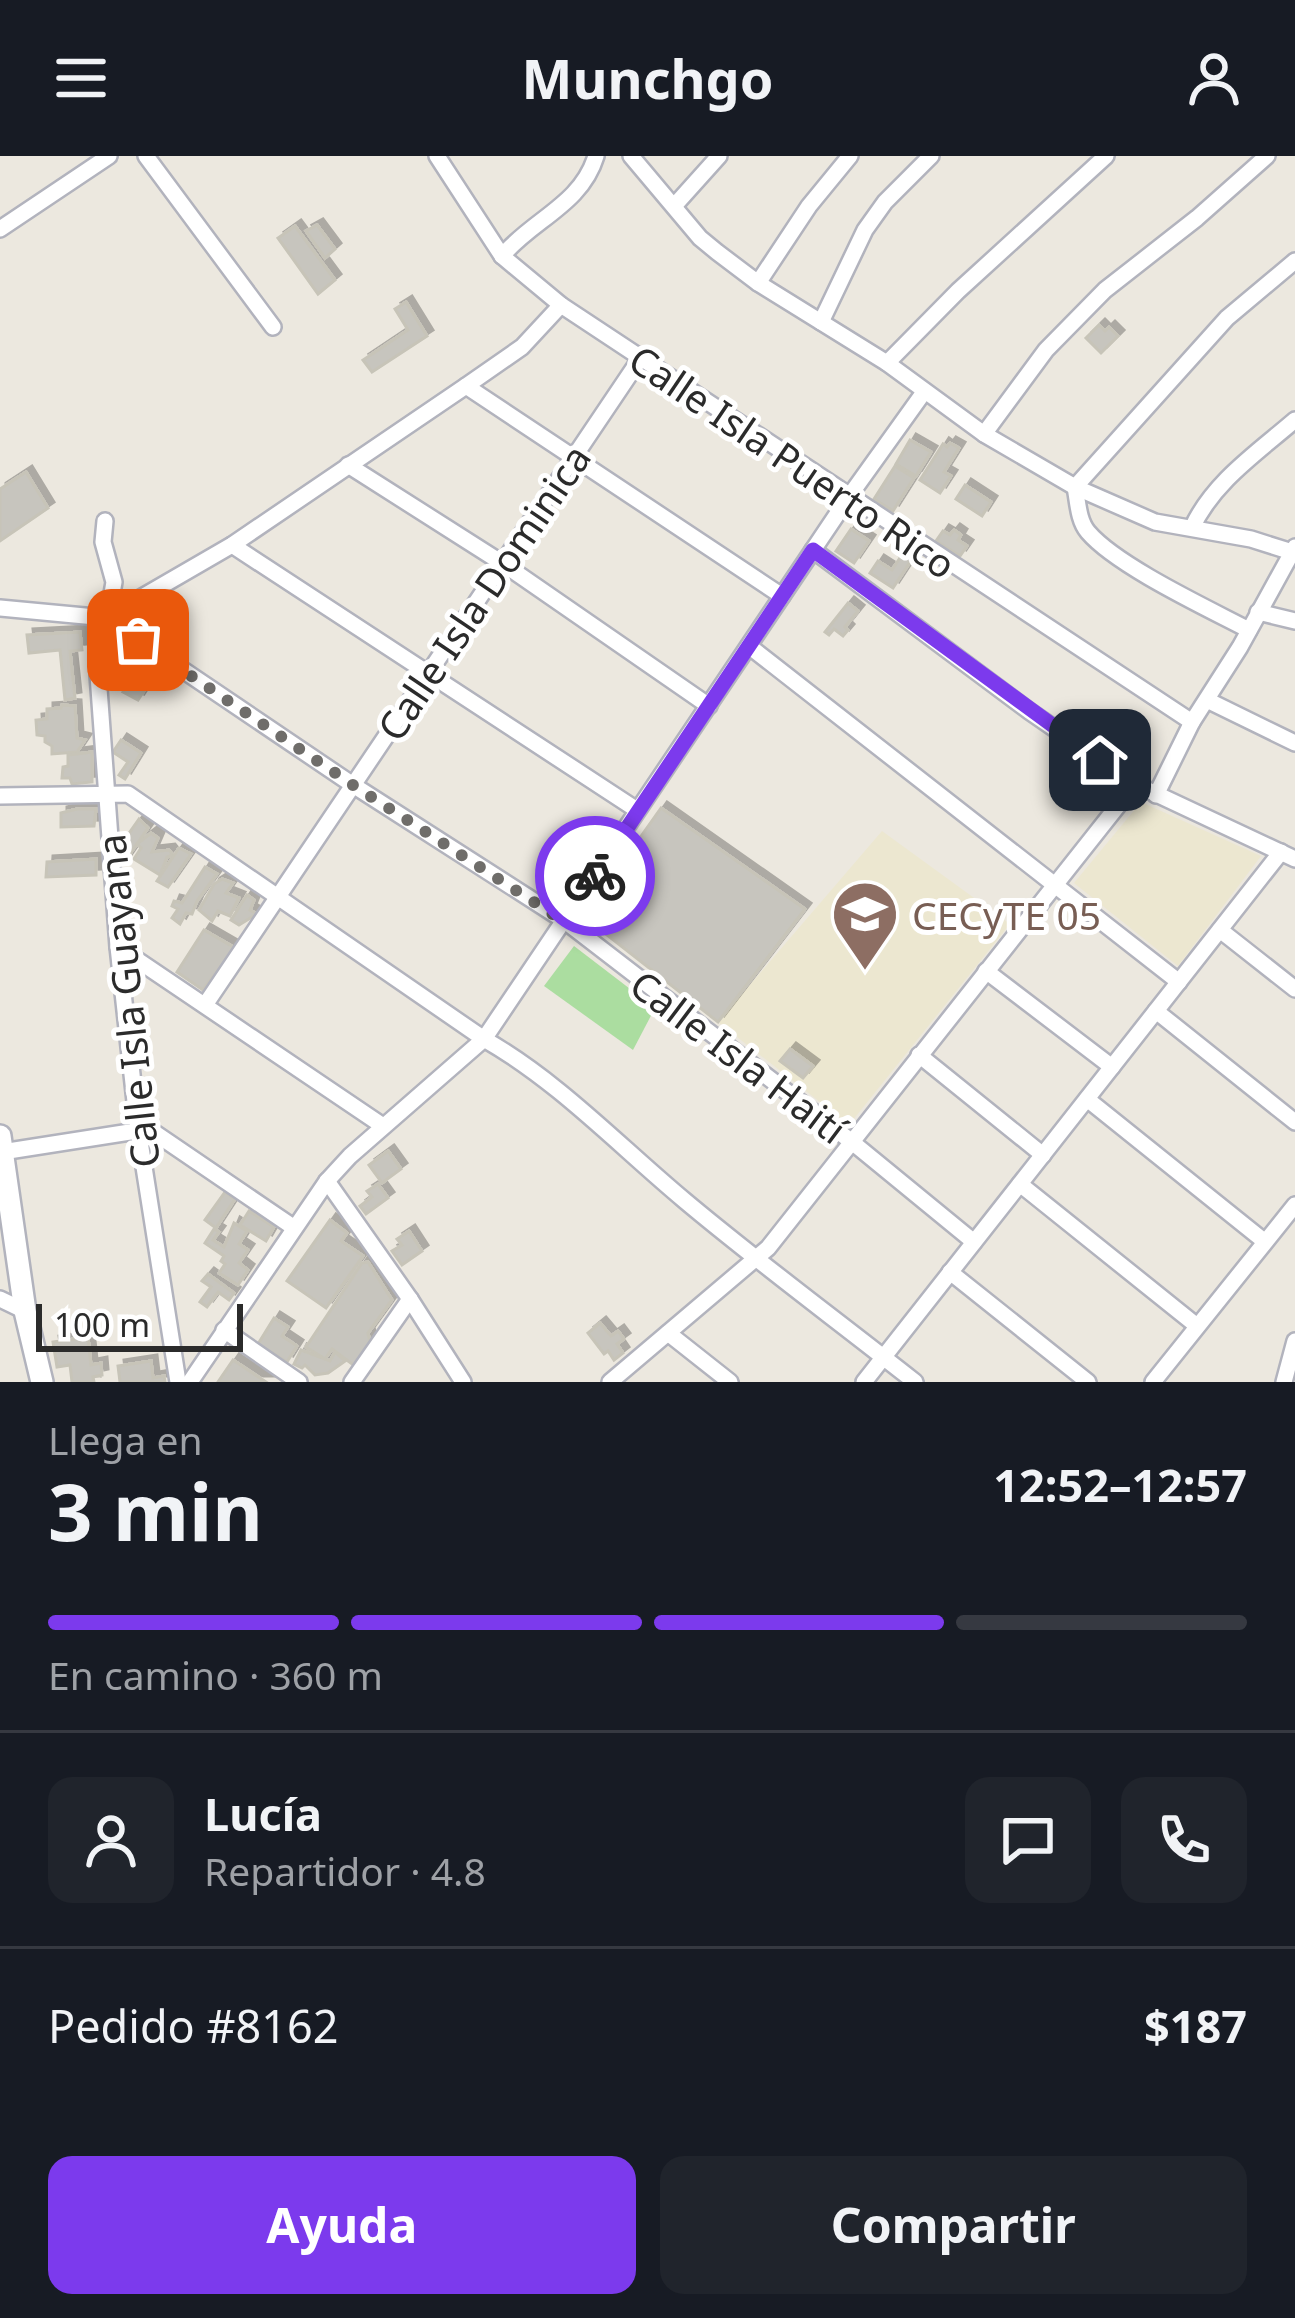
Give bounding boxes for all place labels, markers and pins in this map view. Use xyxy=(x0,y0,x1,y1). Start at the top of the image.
pin xyxy=(87,589,189,691)
pin xyxy=(1049,709,1151,811)
school or university icon: CECyTE 05 xyxy=(830,879,900,973)
place label: CECyTE 05 xyxy=(912,888,1101,941)

